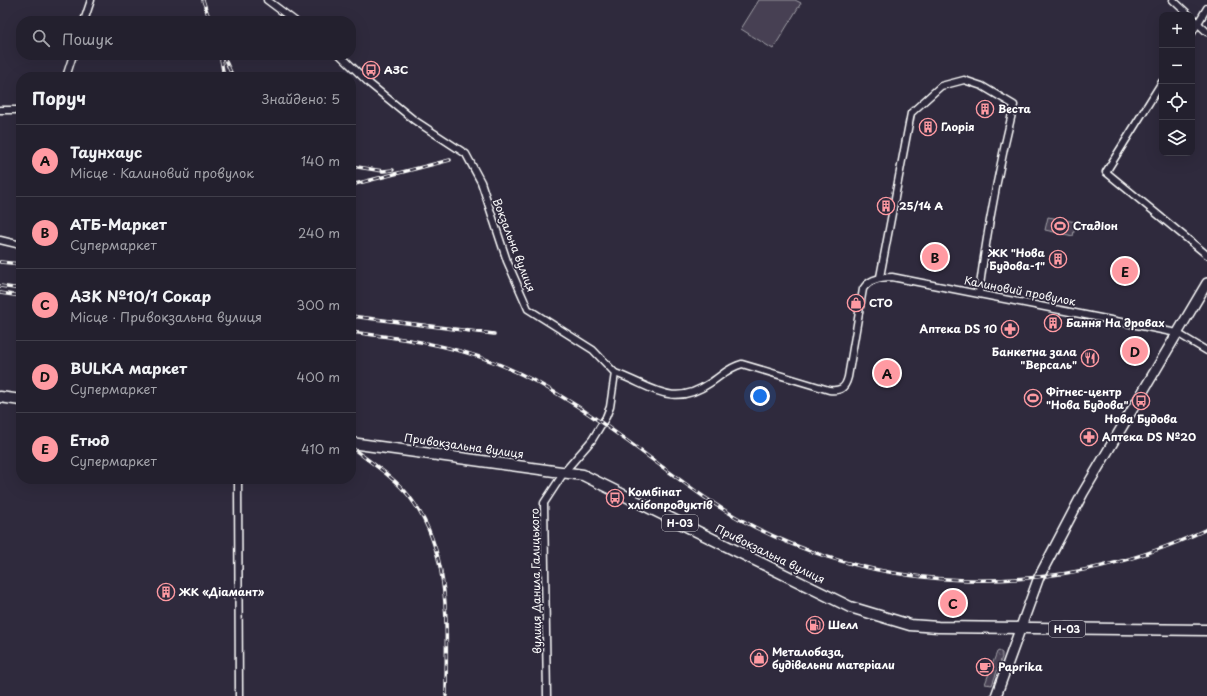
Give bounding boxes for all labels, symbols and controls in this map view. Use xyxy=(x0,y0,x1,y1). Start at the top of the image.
map controls xyxy=(1159,12,1195,156)
button: + xyxy=(1159,12,1195,48)
search box xyxy=(16,16,356,60)
icon: search xyxy=(30,27,52,49)
text: Пошук xyxy=(62,27,113,50)
button: − xyxy=(1159,48,1195,84)
bus stop icon: АЗС xyxy=(361,60,381,80)
place label: АЗС xyxy=(384,61,408,78)
button: locate xyxy=(1159,84,1195,120)
text: Поруч xyxy=(32,85,86,111)
text: Знайдено: 5 xyxy=(262,89,340,108)
building icon: Веста xyxy=(975,99,995,119)
place label: Веста xyxy=(998,100,1031,117)
building icon: Глорія xyxy=(918,117,938,137)
place label: Глорія xyxy=(941,118,974,135)
button: layers xyxy=(1159,120,1195,156)
text: Таунхаус xyxy=(70,140,142,163)
text: A xyxy=(40,151,50,170)
text: 140 m xyxy=(301,151,340,170)
text: Місце · Калиновий провулок xyxy=(70,163,254,182)
street label: Вокзальна вулиця xyxy=(489,196,540,294)
building icon: 25/14 А xyxy=(876,196,896,216)
place label: 25/14 А xyxy=(899,197,944,214)
text: АТБ-Маркет xyxy=(70,212,167,235)
sports icon: Стадіон xyxy=(1050,216,1070,236)
place label: Стадіон xyxy=(1073,217,1118,234)
text: B xyxy=(41,223,49,242)
text: 240 m xyxy=(298,223,340,242)
text: Супермаркет xyxy=(70,235,157,254)
pin: B xyxy=(922,242,948,272)
place label: ЖК "Нова Будова-1" xyxy=(987,244,1046,274)
building icon: ЖК "Нова Будова-1" xyxy=(1048,249,1068,269)
pin: E xyxy=(1112,256,1138,286)
street label: Калиновий провулок xyxy=(963,271,1078,310)
text: АЗК №10/1 Сокар xyxy=(70,284,211,307)
shop icon: СТО xyxy=(846,293,866,313)
place label: СТО xyxy=(869,294,893,311)
text: C xyxy=(40,295,50,314)
text: 300 m xyxy=(296,295,340,314)
text: Місце · Привокзальна вулиця xyxy=(70,307,262,326)
building icon: Бання На дровах xyxy=(1043,313,1063,333)
place label: Бання На дровах xyxy=(1066,314,1165,331)
pharmacy icon: Аптека DS 10 xyxy=(1000,319,1020,339)
place label: Аптека DS 10 xyxy=(920,320,997,337)
pin: D xyxy=(1122,336,1148,366)
place label: Банкетна зала "Версаль" xyxy=(992,343,1077,373)
restaurant icon: Банкетна зала "Версаль" xyxy=(1080,348,1100,368)
text: BULKA маркет xyxy=(70,356,187,379)
pin: A xyxy=(874,358,900,388)
text: D xyxy=(40,367,50,386)
text: 400 m xyxy=(297,367,340,386)
text: Супермаркет xyxy=(70,379,157,398)
place label: Фітнес-центр "Нова Будова" xyxy=(1046,383,1129,413)
your location xyxy=(750,386,770,406)
sports icon: Фітнес-центр "Нова Будова" xyxy=(1023,388,1043,408)
bus stop icon: Нова Будова xyxy=(1131,391,1151,411)
place label: Нова Будова xyxy=(1105,410,1178,427)
pharmacy icon: Аптека DS №20 xyxy=(1079,427,1099,447)
text: Етюд xyxy=(70,428,109,451)
place label: Аптека DS №20 xyxy=(1102,428,1196,445)
street label: Привокзальна вулиця xyxy=(403,429,525,462)
text: E xyxy=(41,439,49,458)
text: 410 m xyxy=(301,439,340,458)
text: Супермаркет xyxy=(70,451,157,470)
place label: Комбінат хлібопродуктів xyxy=(628,483,713,513)
bus stop icon: Комбінат хлібопродуктів xyxy=(605,488,625,508)
street label: вулиця Данила Галицького xyxy=(526,508,545,654)
road number: Н-03 xyxy=(662,515,698,531)
street label: Привокзальна вулиця xyxy=(712,520,828,588)
building icon: ЖК «Діамант» xyxy=(156,582,176,602)
place label: ЖК «Діамант» xyxy=(178,583,265,600)
pin: C xyxy=(940,588,966,618)
fuel station icon: Шелл xyxy=(805,615,825,635)
place label: Шелл xyxy=(828,616,858,633)
road number: Н-03 xyxy=(1049,621,1085,637)
place label: Металобаза, будівельни матеріали xyxy=(772,643,895,673)
shop icon: Металобаза, будівельни матеріали xyxy=(749,648,769,668)
cafe icon: Paprika xyxy=(975,657,995,677)
place label: Paprika xyxy=(998,658,1043,675)

